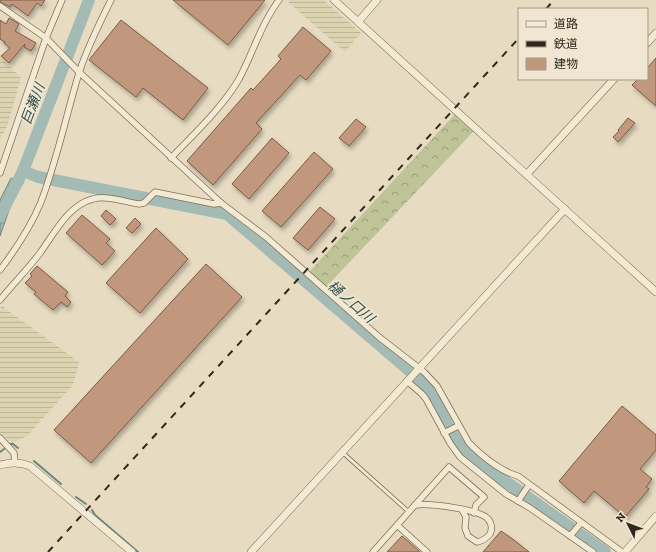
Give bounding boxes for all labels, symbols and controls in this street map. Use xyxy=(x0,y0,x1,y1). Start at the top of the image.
legend xyxy=(518,8,648,80)
text: 道路 xyxy=(554,17,578,31)
text: 鉄道 xyxy=(554,37,578,51)
text: 建物 xyxy=(554,57,578,71)
water label: 巨瀬川 xyxy=(18,79,49,127)
water label: 樋ノ口川 xyxy=(324,277,379,328)
north arrow xyxy=(608,504,648,544)
text: N xyxy=(613,510,629,525)

